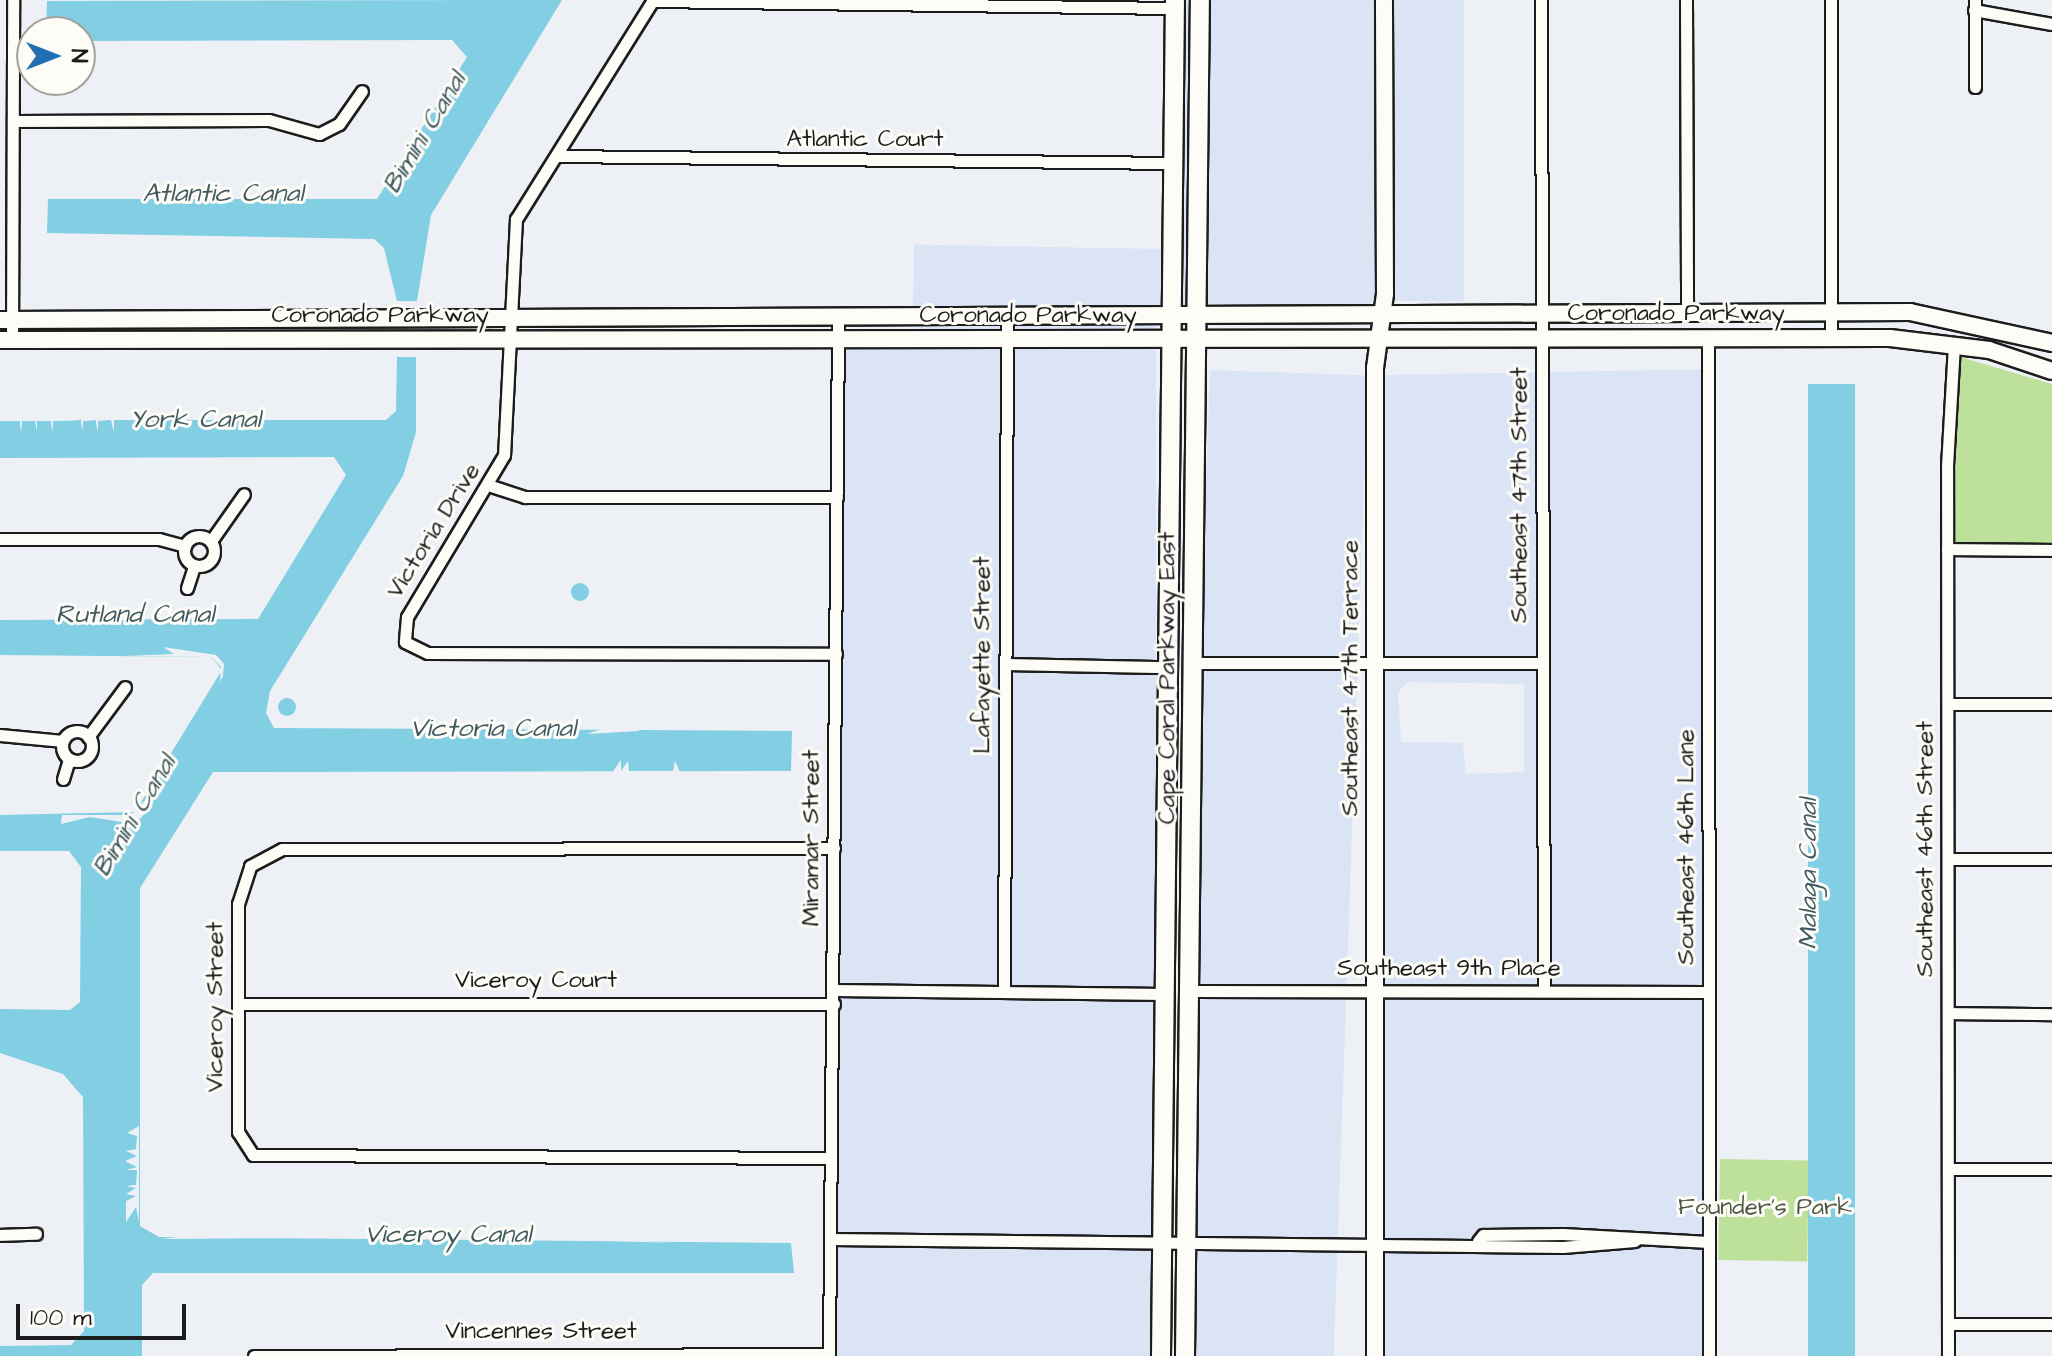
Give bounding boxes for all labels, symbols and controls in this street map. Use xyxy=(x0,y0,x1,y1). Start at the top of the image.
north arrow xyxy=(16,16,96,96)
text: N xyxy=(63,49,94,63)
water label: Bimini Canal xyxy=(377,67,473,199)
street label: Atlantic Court xyxy=(787,126,943,154)
water label: Atlantic Canal xyxy=(143,178,303,210)
street label: Coronado Parkway xyxy=(1567,300,1785,328)
street label: Coronado Parkway xyxy=(271,302,489,330)
street label: Coronado Parkway xyxy=(919,302,1137,330)
street label: Southeast 47th Street xyxy=(1506,367,1534,623)
water label: York Canal xyxy=(129,404,261,436)
street label: Victoria Drive xyxy=(381,458,487,604)
street label: Cape Coral Parkway East xyxy=(1154,532,1182,824)
street label: Southeast 47th Terrace xyxy=(1337,540,1365,816)
street label: Lafayette Street xyxy=(969,556,997,754)
water label: Rutland Canal xyxy=(56,599,214,631)
water label: Victoria Canal xyxy=(410,713,576,745)
street label: Southeast 46th Street xyxy=(1912,721,1940,977)
street label: Southeast 46th Lane xyxy=(1673,729,1701,965)
water label: Bimini Canal xyxy=(87,750,183,882)
street label: Miramar Street xyxy=(798,750,826,926)
water label: Malaga Canal xyxy=(1793,798,1825,950)
street label: Viceroy Street xyxy=(202,922,230,1092)
street label: Southeast 9th Place xyxy=(1337,955,1561,983)
street label: Viceroy Court xyxy=(455,967,617,995)
park label: Founder's Park xyxy=(1678,1194,1852,1222)
water label: Viceroy Canal xyxy=(365,1219,531,1251)
scale bar xyxy=(20,1288,190,1338)
text: 100 m xyxy=(30,1301,92,1335)
street label: Vincennes Street xyxy=(445,1318,637,1346)

